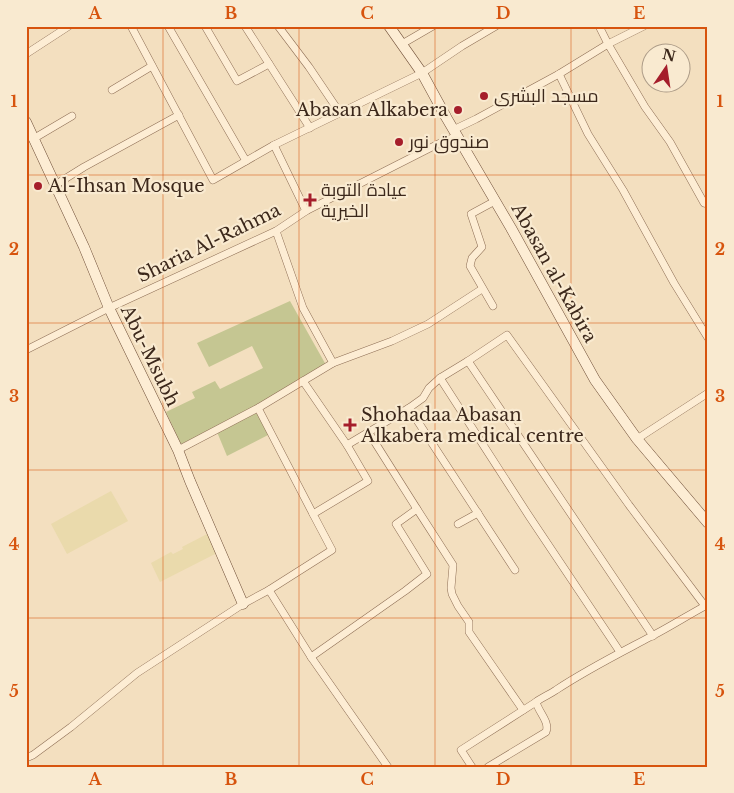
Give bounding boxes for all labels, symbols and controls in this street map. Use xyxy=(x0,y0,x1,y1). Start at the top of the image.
text: A xyxy=(88,3,103,23)
text: B xyxy=(225,3,238,23)
text: C xyxy=(360,3,374,23)
text: D xyxy=(496,3,510,23)
text: E xyxy=(633,3,645,23)
north arrow xyxy=(642,42,692,92)
text: N xyxy=(660,45,677,66)
place label: مسجد البشرى xyxy=(494,85,598,107)
marker: مسجد البشرى xyxy=(478,90,490,102)
text: 1 xyxy=(11,91,18,111)
text: 1 xyxy=(717,91,724,111)
place label: Abasan Alkabera xyxy=(295,99,448,121)
marker: Abasan Alkabera xyxy=(452,104,464,116)
place label: صندوق نور xyxy=(408,131,489,154)
marker: صندوق نور xyxy=(393,136,405,148)
place label: Al-Ihsan Mosque xyxy=(47,175,205,197)
place label: عيادة التوبة الخيرية xyxy=(321,179,407,222)
marker: Al-Ihsan Mosque xyxy=(32,180,44,192)
marker: عيادة التوبة الخيرية xyxy=(303,193,317,207)
street label: Sharia Al-Rahma xyxy=(134,199,284,287)
street label: Abasan al-Kabira xyxy=(506,199,601,346)
text: 2 xyxy=(9,239,19,259)
text: 2 xyxy=(715,239,725,259)
street label: Abu-Msubh xyxy=(116,301,184,410)
text: 3 xyxy=(9,386,19,406)
text: 3 xyxy=(715,386,725,406)
place label: Shohadaa Abasan Alkabera medical centre xyxy=(360,404,584,447)
marker: Shohadaa Abasan Alkabera medical centre xyxy=(343,418,357,432)
text: 4 xyxy=(9,534,19,554)
text: 4 xyxy=(715,534,725,554)
text: 5 xyxy=(9,681,19,701)
text: 5 xyxy=(715,681,725,701)
text: A xyxy=(88,769,103,789)
text: B xyxy=(225,769,238,789)
text: C xyxy=(360,769,374,789)
text: D xyxy=(496,769,510,789)
text: E xyxy=(633,769,645,789)

